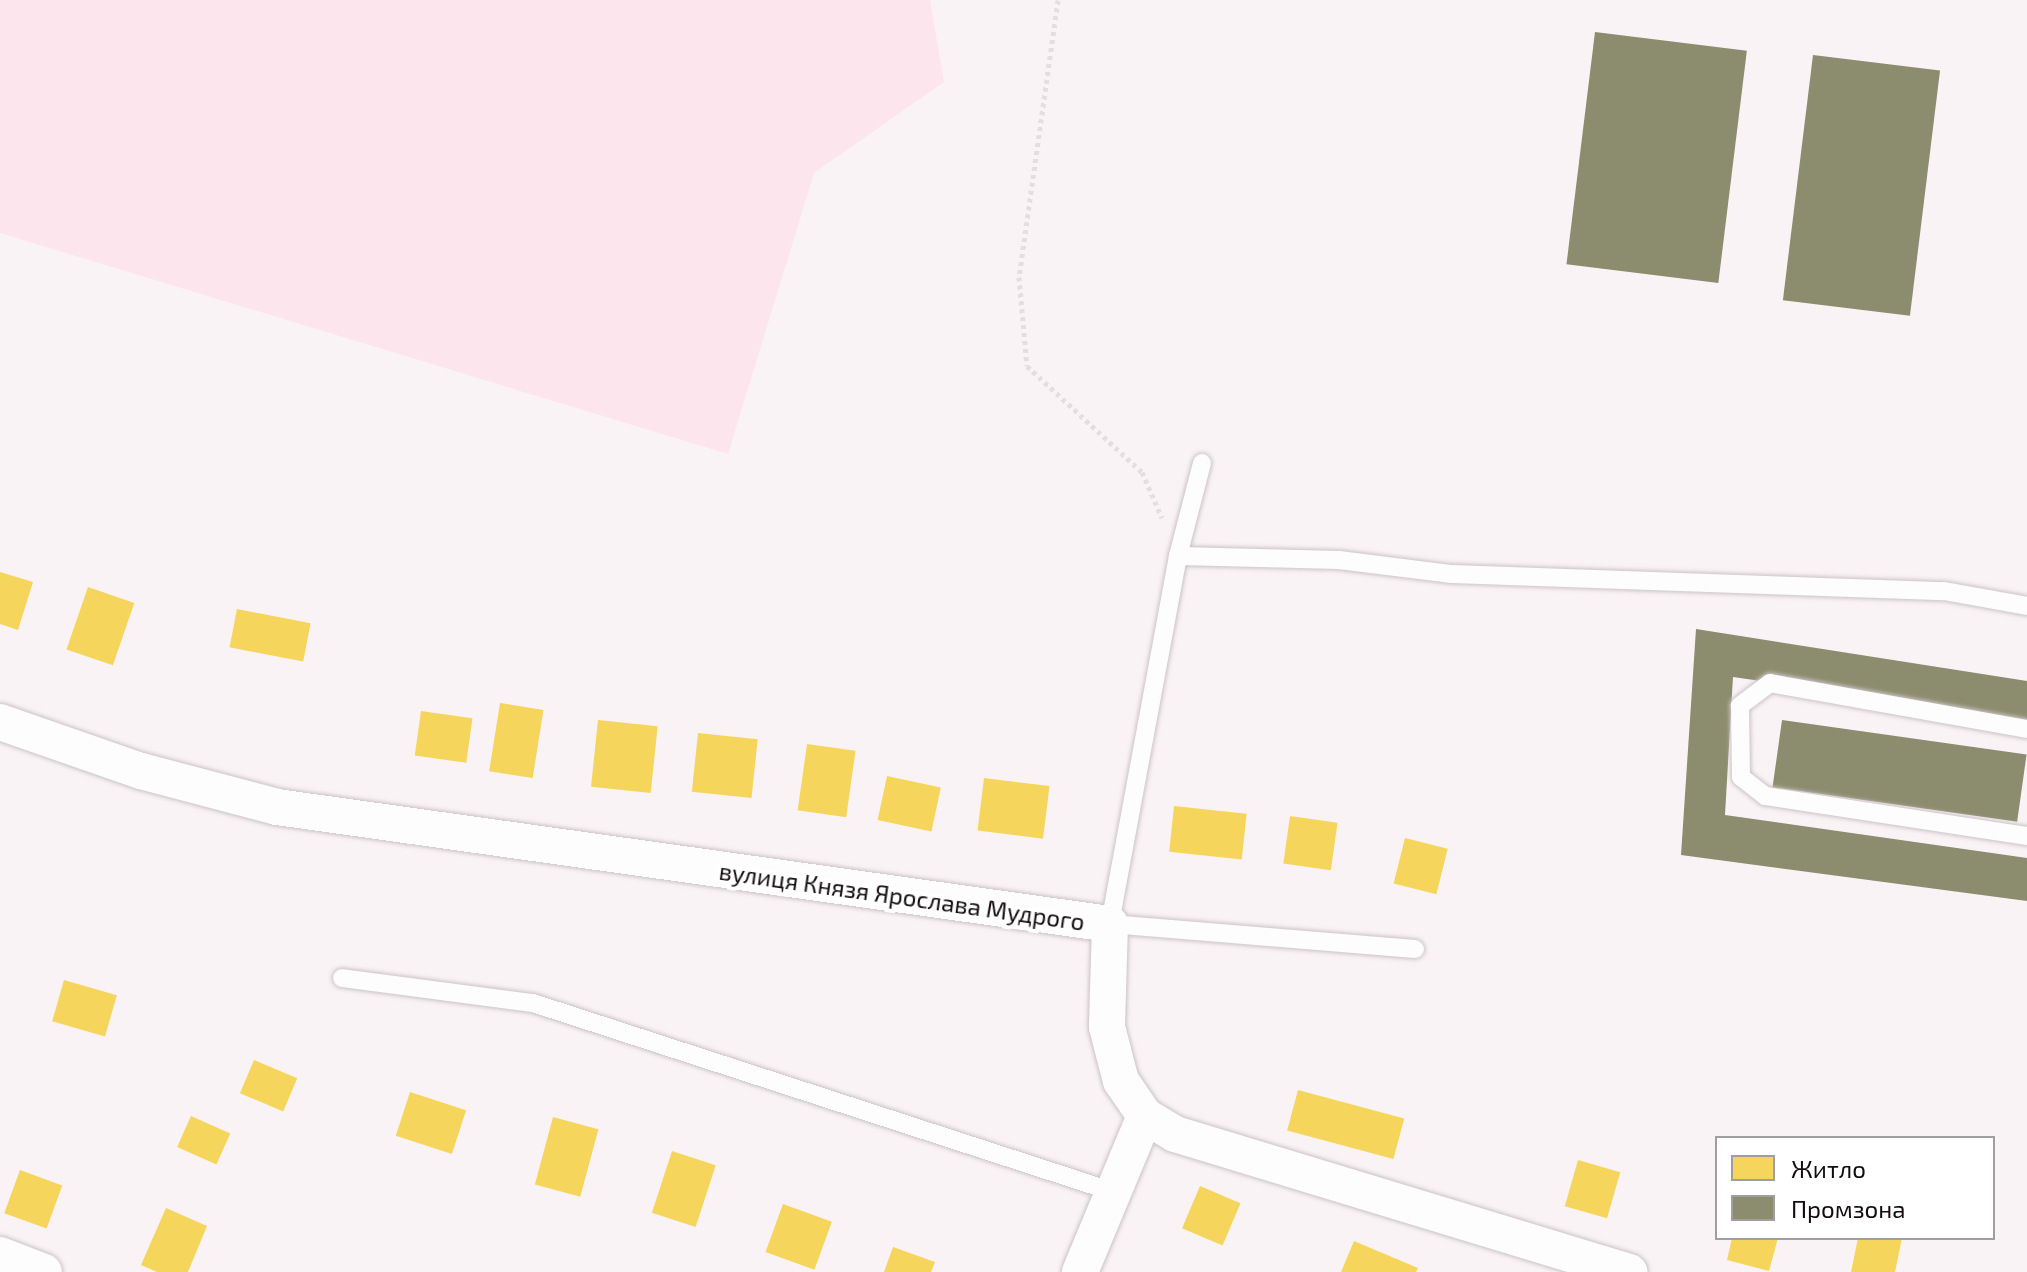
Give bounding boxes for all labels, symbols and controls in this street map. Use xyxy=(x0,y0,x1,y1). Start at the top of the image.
street label: вулиця Князя Ярослава Мудрого xyxy=(717,856,1087,936)
legend xyxy=(1715,1136,1995,1240)
text: Житло xyxy=(1791,1154,1866,1183)
text: Промзона xyxy=(1791,1194,1906,1223)

